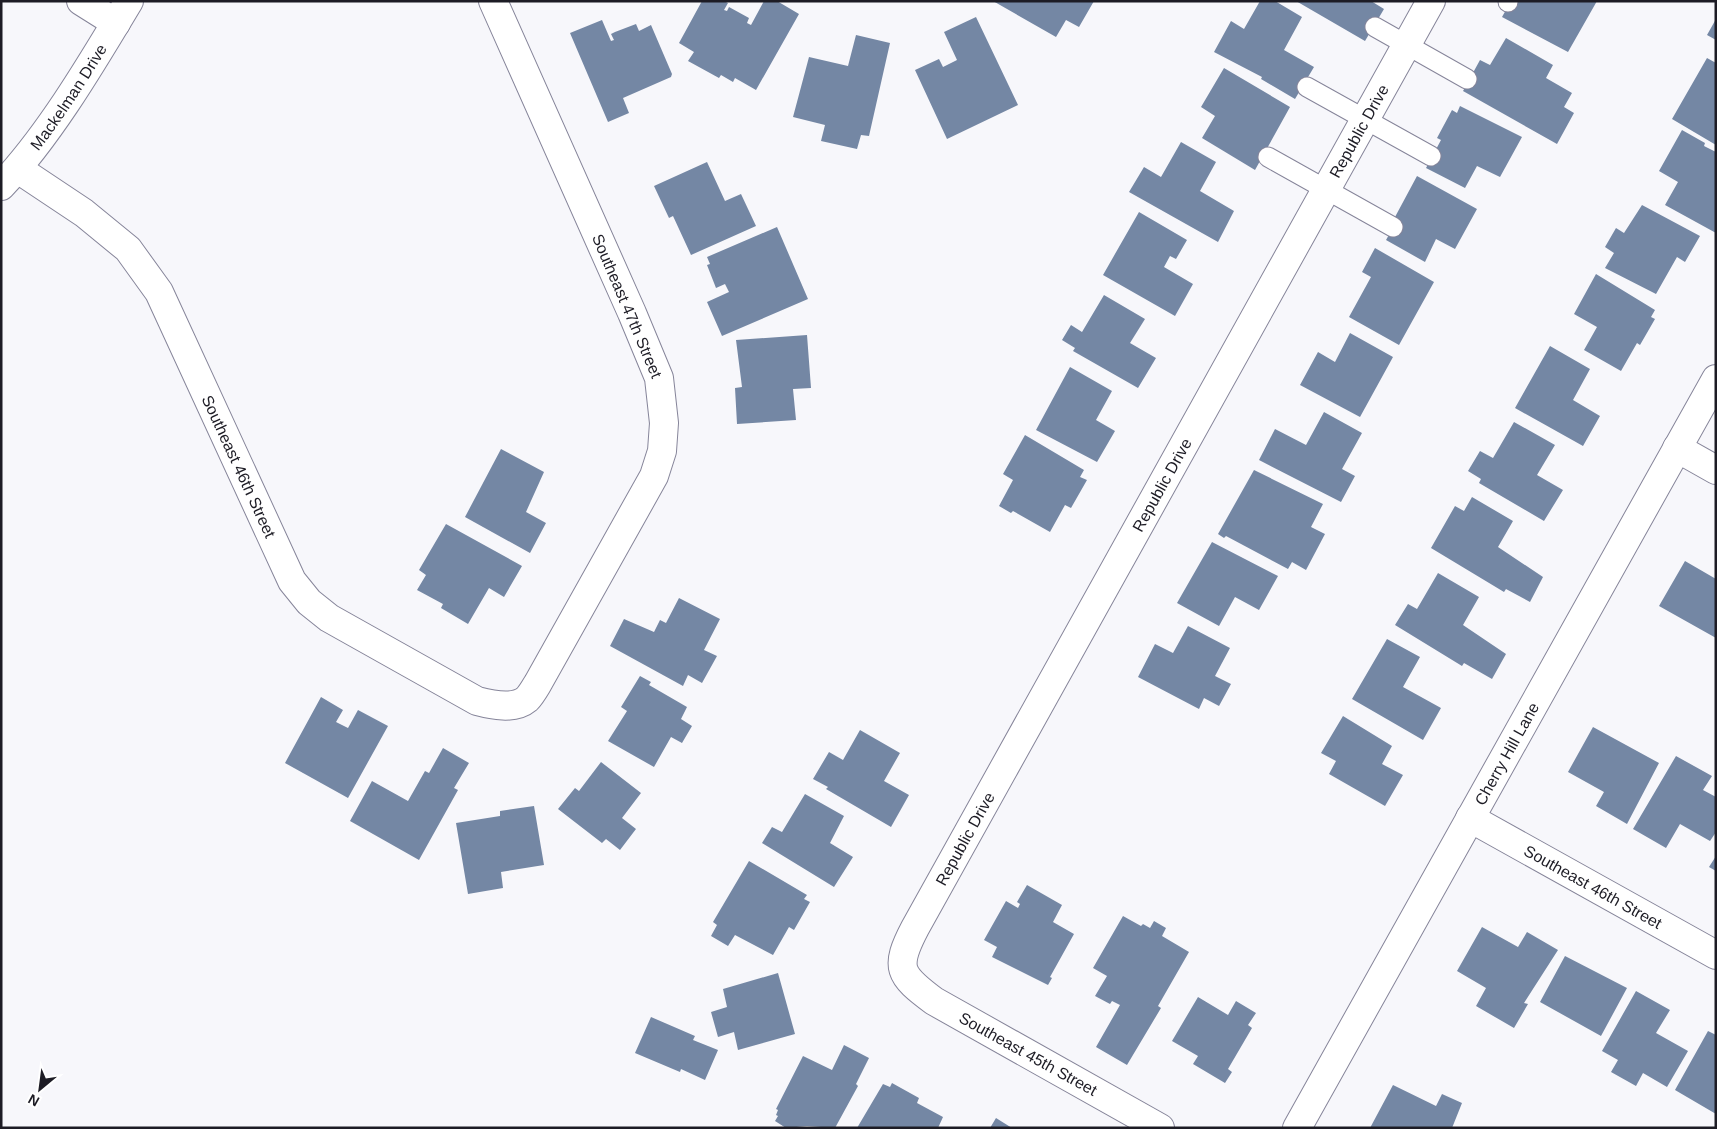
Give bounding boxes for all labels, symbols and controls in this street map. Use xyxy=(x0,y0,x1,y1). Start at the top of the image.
street label: Mackelman Drive xyxy=(27,41,110,153)
street label: Republic Drive xyxy=(1326,81,1391,181)
street label: Southeast 47th Street xyxy=(589,231,665,381)
street label: Southeast 46th Street xyxy=(199,392,280,541)
street label: Republic Drive xyxy=(1129,435,1194,534)
street label: Cherry Hill Lane xyxy=(1471,699,1542,808)
street label: Republic Drive xyxy=(932,789,998,888)
street label: Southeast 46th Street xyxy=(1521,841,1665,932)
street label: Southeast 45th Street xyxy=(956,1009,1100,1099)
north arrow xyxy=(15,1064,65,1114)
text: N xyxy=(25,1091,42,1110)

